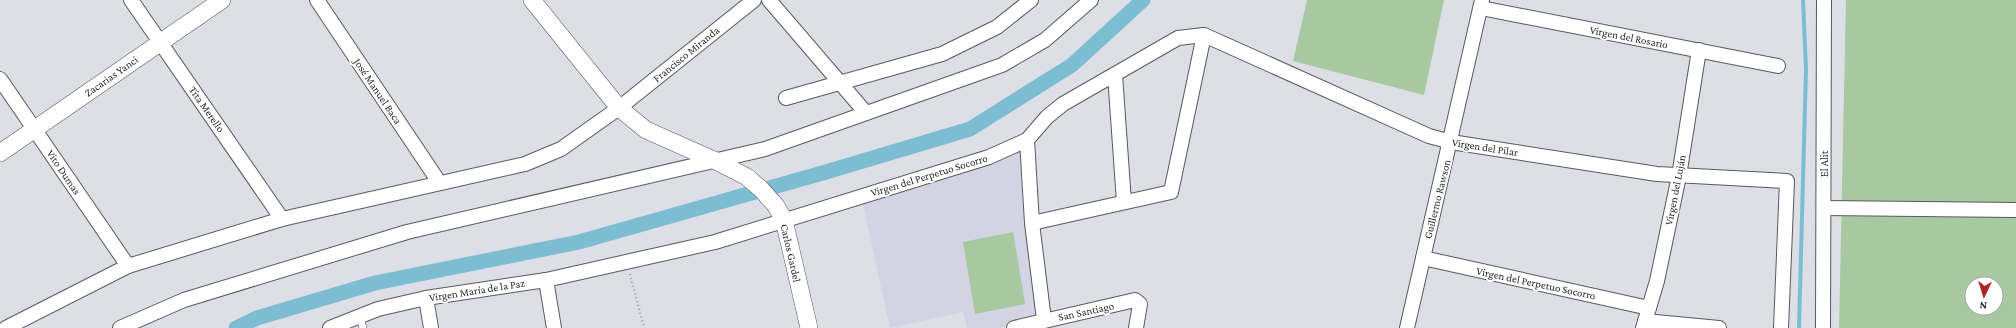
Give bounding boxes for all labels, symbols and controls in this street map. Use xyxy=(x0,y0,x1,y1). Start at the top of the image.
street label: Francisco Miranda xyxy=(651,24,721,84)
street label: Virgen del Rosario xyxy=(1589,24,1670,52)
street label: Zacarias Yanci xyxy=(82,53,140,99)
street label: José Manuel Baca xyxy=(350,55,404,127)
street label: Tita Merello xyxy=(187,84,228,135)
street label: Virgen del Pilar xyxy=(1451,136,1519,159)
street label: Vito Dumas xyxy=(45,147,83,197)
street label: El Alit xyxy=(1818,150,1830,177)
street label: Virgen del Perpetuo Socorro xyxy=(869,151,990,199)
street label: Virgen del Luján xyxy=(1662,154,1689,226)
street label: Guillermo Rawson xyxy=(1421,158,1453,240)
street label: Carlos Gardel xyxy=(778,223,804,283)
street label: Virgen del Perpetuo Socorro xyxy=(1475,264,1597,303)
street label: Virgen María de la Paz xyxy=(428,276,526,304)
north arrow xyxy=(1964,276,2004,316)
street label: San Santiago xyxy=(1057,299,1116,324)
text: N xyxy=(1979,300,1987,312)

